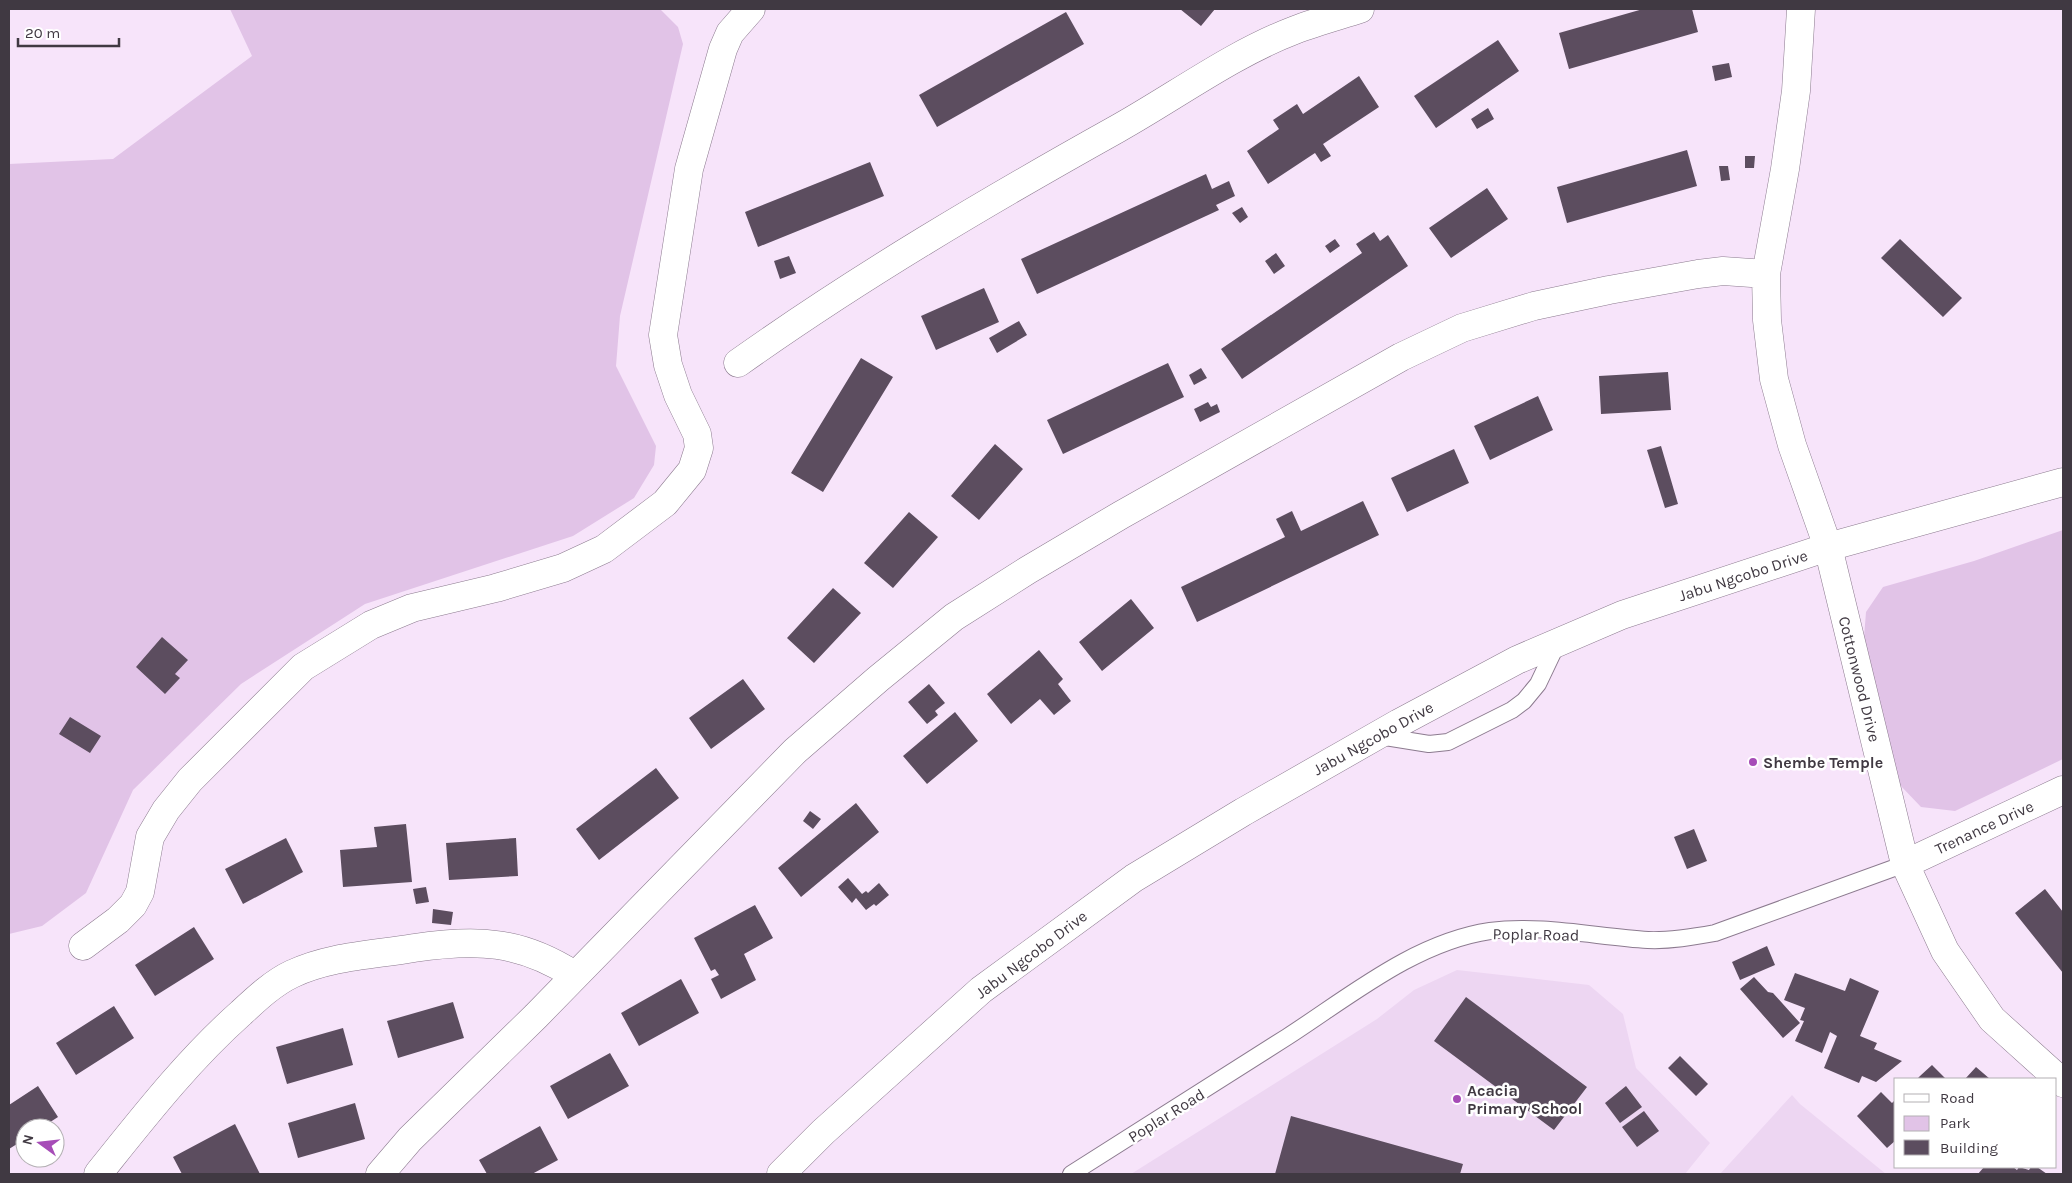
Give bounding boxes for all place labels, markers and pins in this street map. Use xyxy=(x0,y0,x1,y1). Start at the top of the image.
place label: Shembe Temple xyxy=(1763,753,1883,772)
marker: Shembe Temple xyxy=(1747,756,1759,768)
place label: Acacia Primary School xyxy=(1467,1081,1582,1118)
marker: Acacia Primary School xyxy=(1451,1093,1463,1105)

